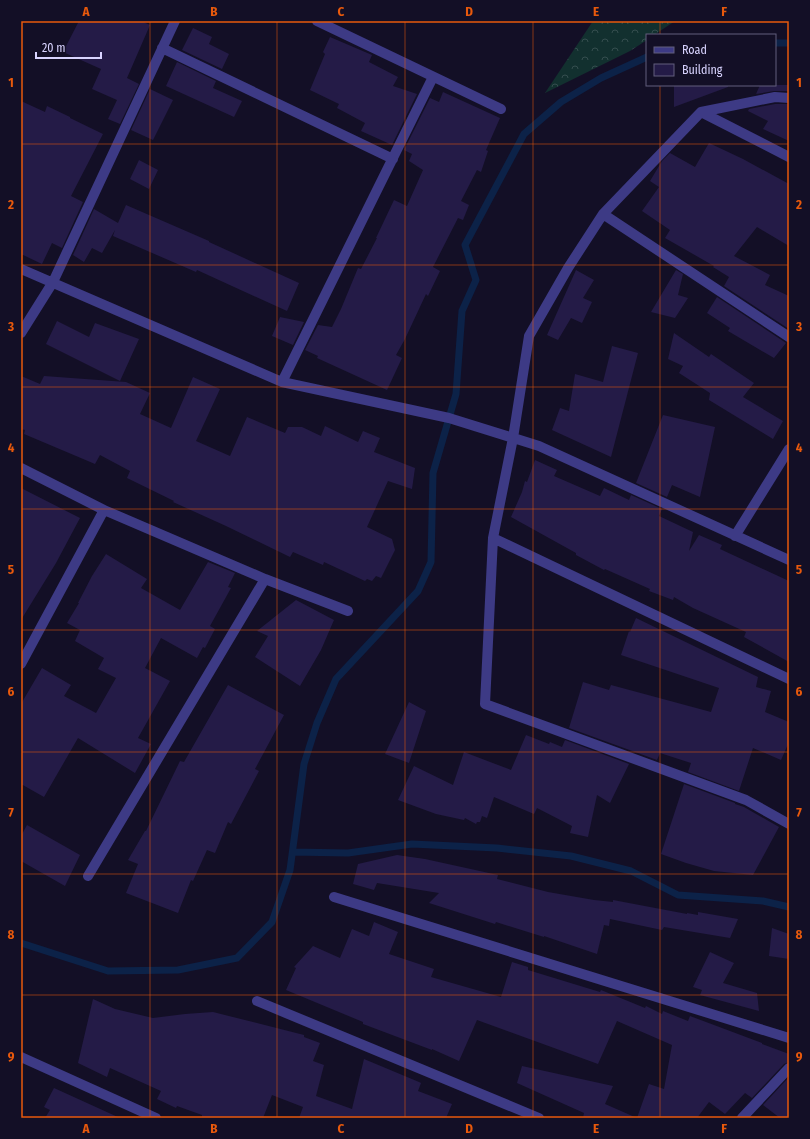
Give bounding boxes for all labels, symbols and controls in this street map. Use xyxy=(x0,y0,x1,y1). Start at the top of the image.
text: A xyxy=(81,4,90,19)
text: B xyxy=(210,4,218,19)
text: C xyxy=(338,4,345,19)
text: D xyxy=(465,4,473,19)
text: E xyxy=(593,4,599,19)
text: F xyxy=(721,4,727,19)
scale bar xyxy=(36,34,101,60)
legend xyxy=(646,34,776,86)
text: 20 m xyxy=(42,41,66,55)
text: Road xyxy=(682,43,707,57)
text: Building xyxy=(682,63,723,77)
text: 1 xyxy=(8,75,14,90)
text: 1 xyxy=(796,75,802,90)
text: 2 xyxy=(7,197,14,212)
text: 2 xyxy=(795,197,802,212)
text: 3 xyxy=(7,319,14,334)
text: 3 xyxy=(795,319,802,334)
text: 4 xyxy=(8,440,15,455)
text: 4 xyxy=(796,440,803,455)
text: 5 xyxy=(8,562,14,577)
text: 5 xyxy=(796,562,802,577)
text: 6 xyxy=(8,684,15,699)
text: 6 xyxy=(796,684,803,699)
text: 7 xyxy=(8,805,14,820)
text: 7 xyxy=(796,805,802,820)
text: 8 xyxy=(8,927,15,942)
text: 8 xyxy=(796,927,803,942)
text: 9 xyxy=(8,1049,15,1064)
text: 9 xyxy=(796,1049,803,1064)
text: A xyxy=(81,1121,90,1136)
text: B xyxy=(210,1121,218,1136)
text: C xyxy=(338,1121,345,1136)
text: D xyxy=(465,1121,473,1136)
text: E xyxy=(593,1121,599,1136)
text: F xyxy=(721,1121,727,1136)

